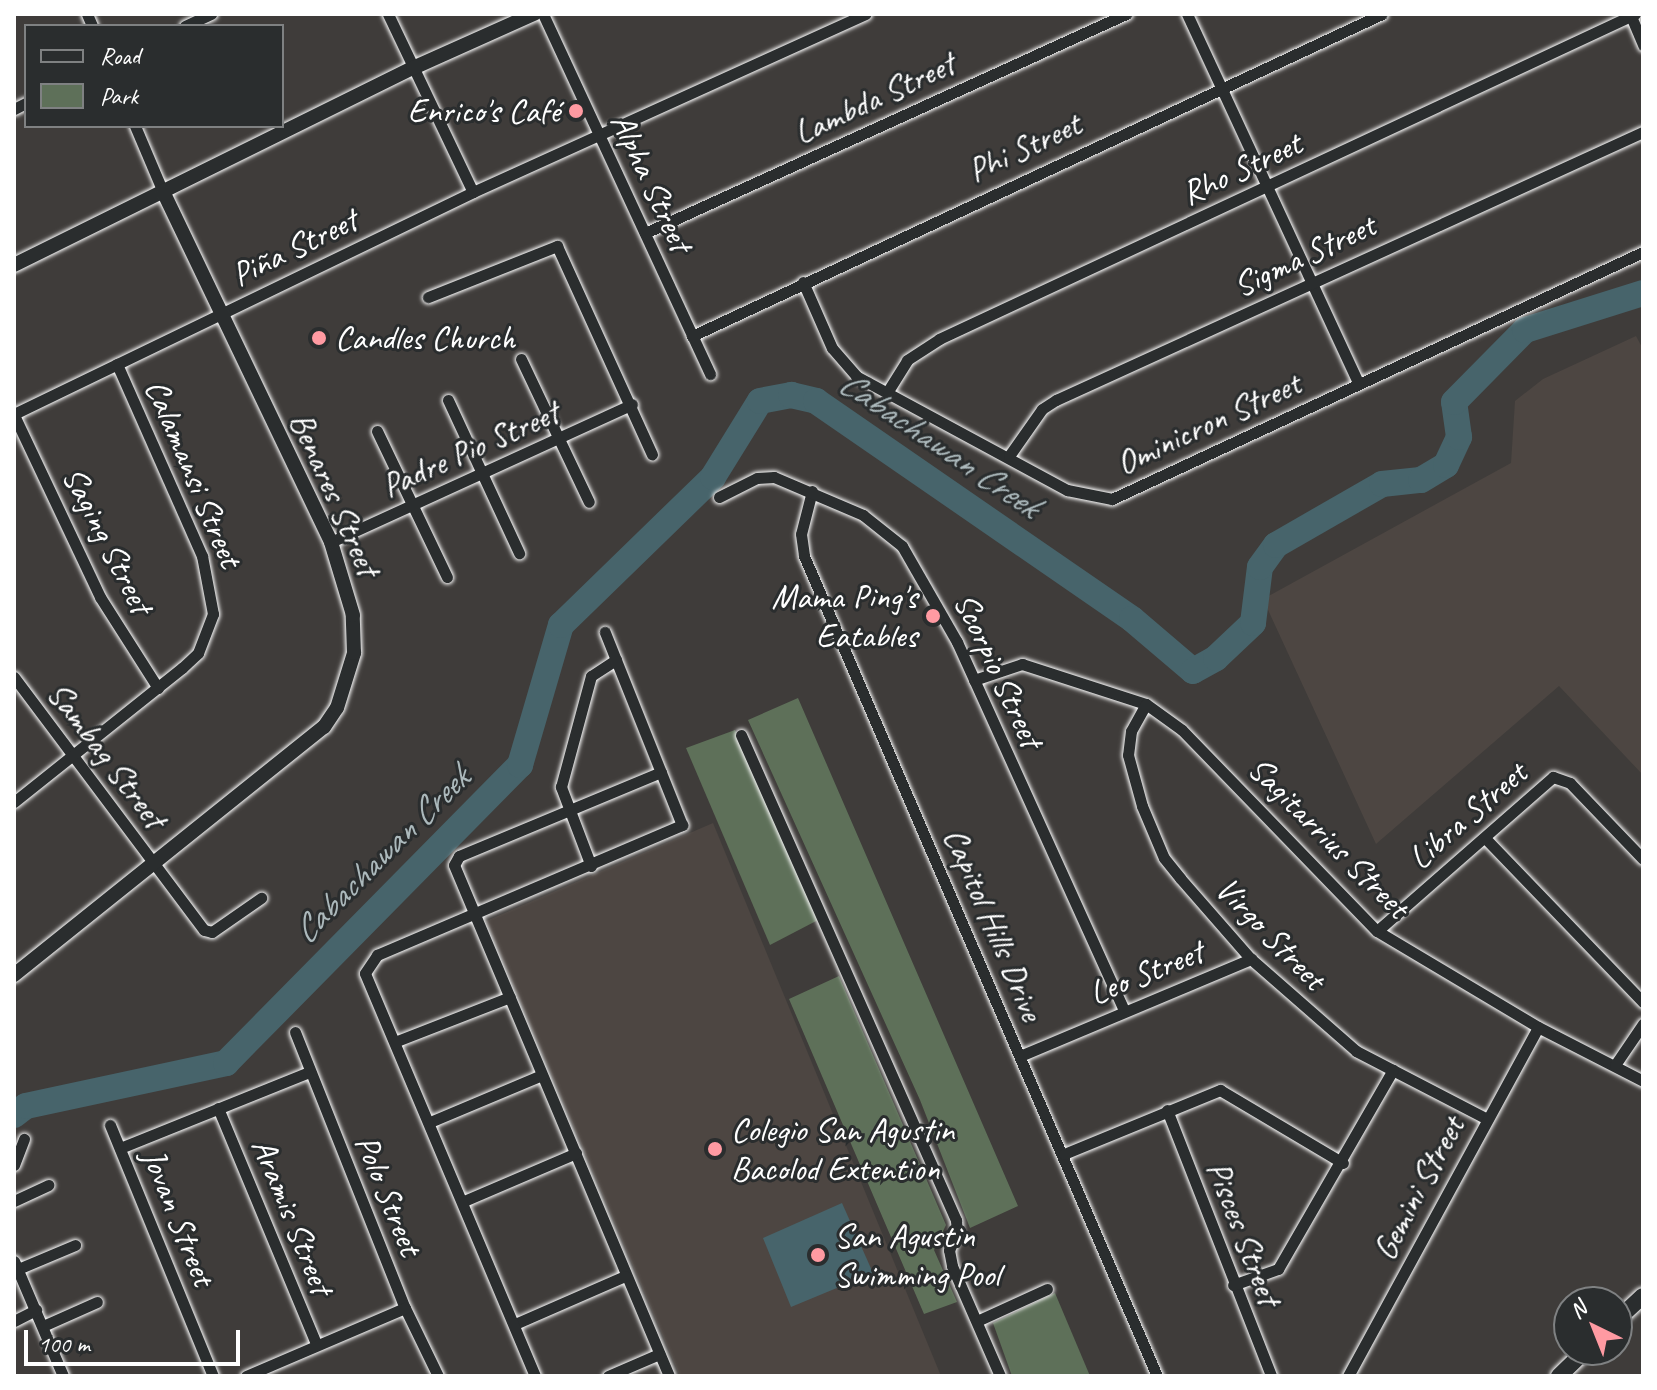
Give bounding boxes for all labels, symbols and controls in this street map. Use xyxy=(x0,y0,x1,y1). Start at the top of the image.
legend xyxy=(24,24,284,128)
text: Road xyxy=(100,41,140,71)
street label: Lambda Street xyxy=(787,43,961,153)
text: Park xyxy=(100,81,138,111)
place label: Enrico's Café xyxy=(408,91,560,131)
marker: Enrico's Café xyxy=(567,102,585,120)
street label: Phi Street xyxy=(961,103,1087,191)
street label: Alpha Street xyxy=(602,106,702,258)
street label: Rho Street xyxy=(1174,122,1308,214)
street label: Piña Street xyxy=(224,199,364,295)
street label: Sigma Street xyxy=(1226,204,1382,306)
place label: Candles Church xyxy=(335,318,516,358)
marker: Candles Church xyxy=(310,329,328,347)
water label: Cabachawan Creek xyxy=(831,361,1047,527)
street label: Ominicron Street xyxy=(1109,362,1307,484)
street label: Calamansi Street xyxy=(136,373,252,573)
street label: Padre Pio Street xyxy=(375,392,565,506)
street label: Benares Street xyxy=(281,406,389,582)
street label: Saging Street xyxy=(54,460,162,620)
place label: Mama Ping's Eatables xyxy=(771,576,917,656)
street label: Scorpio Street xyxy=(946,586,1052,754)
marker: Mama Ping's Eatables xyxy=(924,607,942,625)
street label: Sambag Street xyxy=(39,674,175,836)
street label: Sagitarrius Street xyxy=(1240,748,1418,926)
street label: Libra Street xyxy=(1399,752,1535,878)
water label: Cabachawan Creek xyxy=(284,758,478,952)
street label: Capitol Hills Drive xyxy=(935,821,1053,1027)
street label: Virgo Street xyxy=(1207,868,1335,998)
street label: Leo Street xyxy=(1083,931,1209,1013)
place label: Colegio San Agustin Bacolod Extention xyxy=(731,1109,955,1188)
street label: Gemini Street xyxy=(1363,1109,1473,1267)
street label: Polo Street xyxy=(346,1129,432,1261)
street label: Aramis Street xyxy=(243,1132,343,1300)
marker: Colegio San Agustin Bacolod Extention xyxy=(706,1140,724,1158)
street label: Jovan Street xyxy=(133,1142,225,1292)
street label: Pisces Street xyxy=(1198,1155,1290,1311)
place label: San Agustin Swimming Pool xyxy=(834,1215,1000,1294)
marker: San Agustin Swimming Pool xyxy=(809,1246,827,1264)
north arrow xyxy=(1553,1286,1633,1366)
text: N xyxy=(1563,1295,1593,1325)
scale bar xyxy=(28,1314,244,1364)
text: 100 m xyxy=(38,1329,90,1359)

